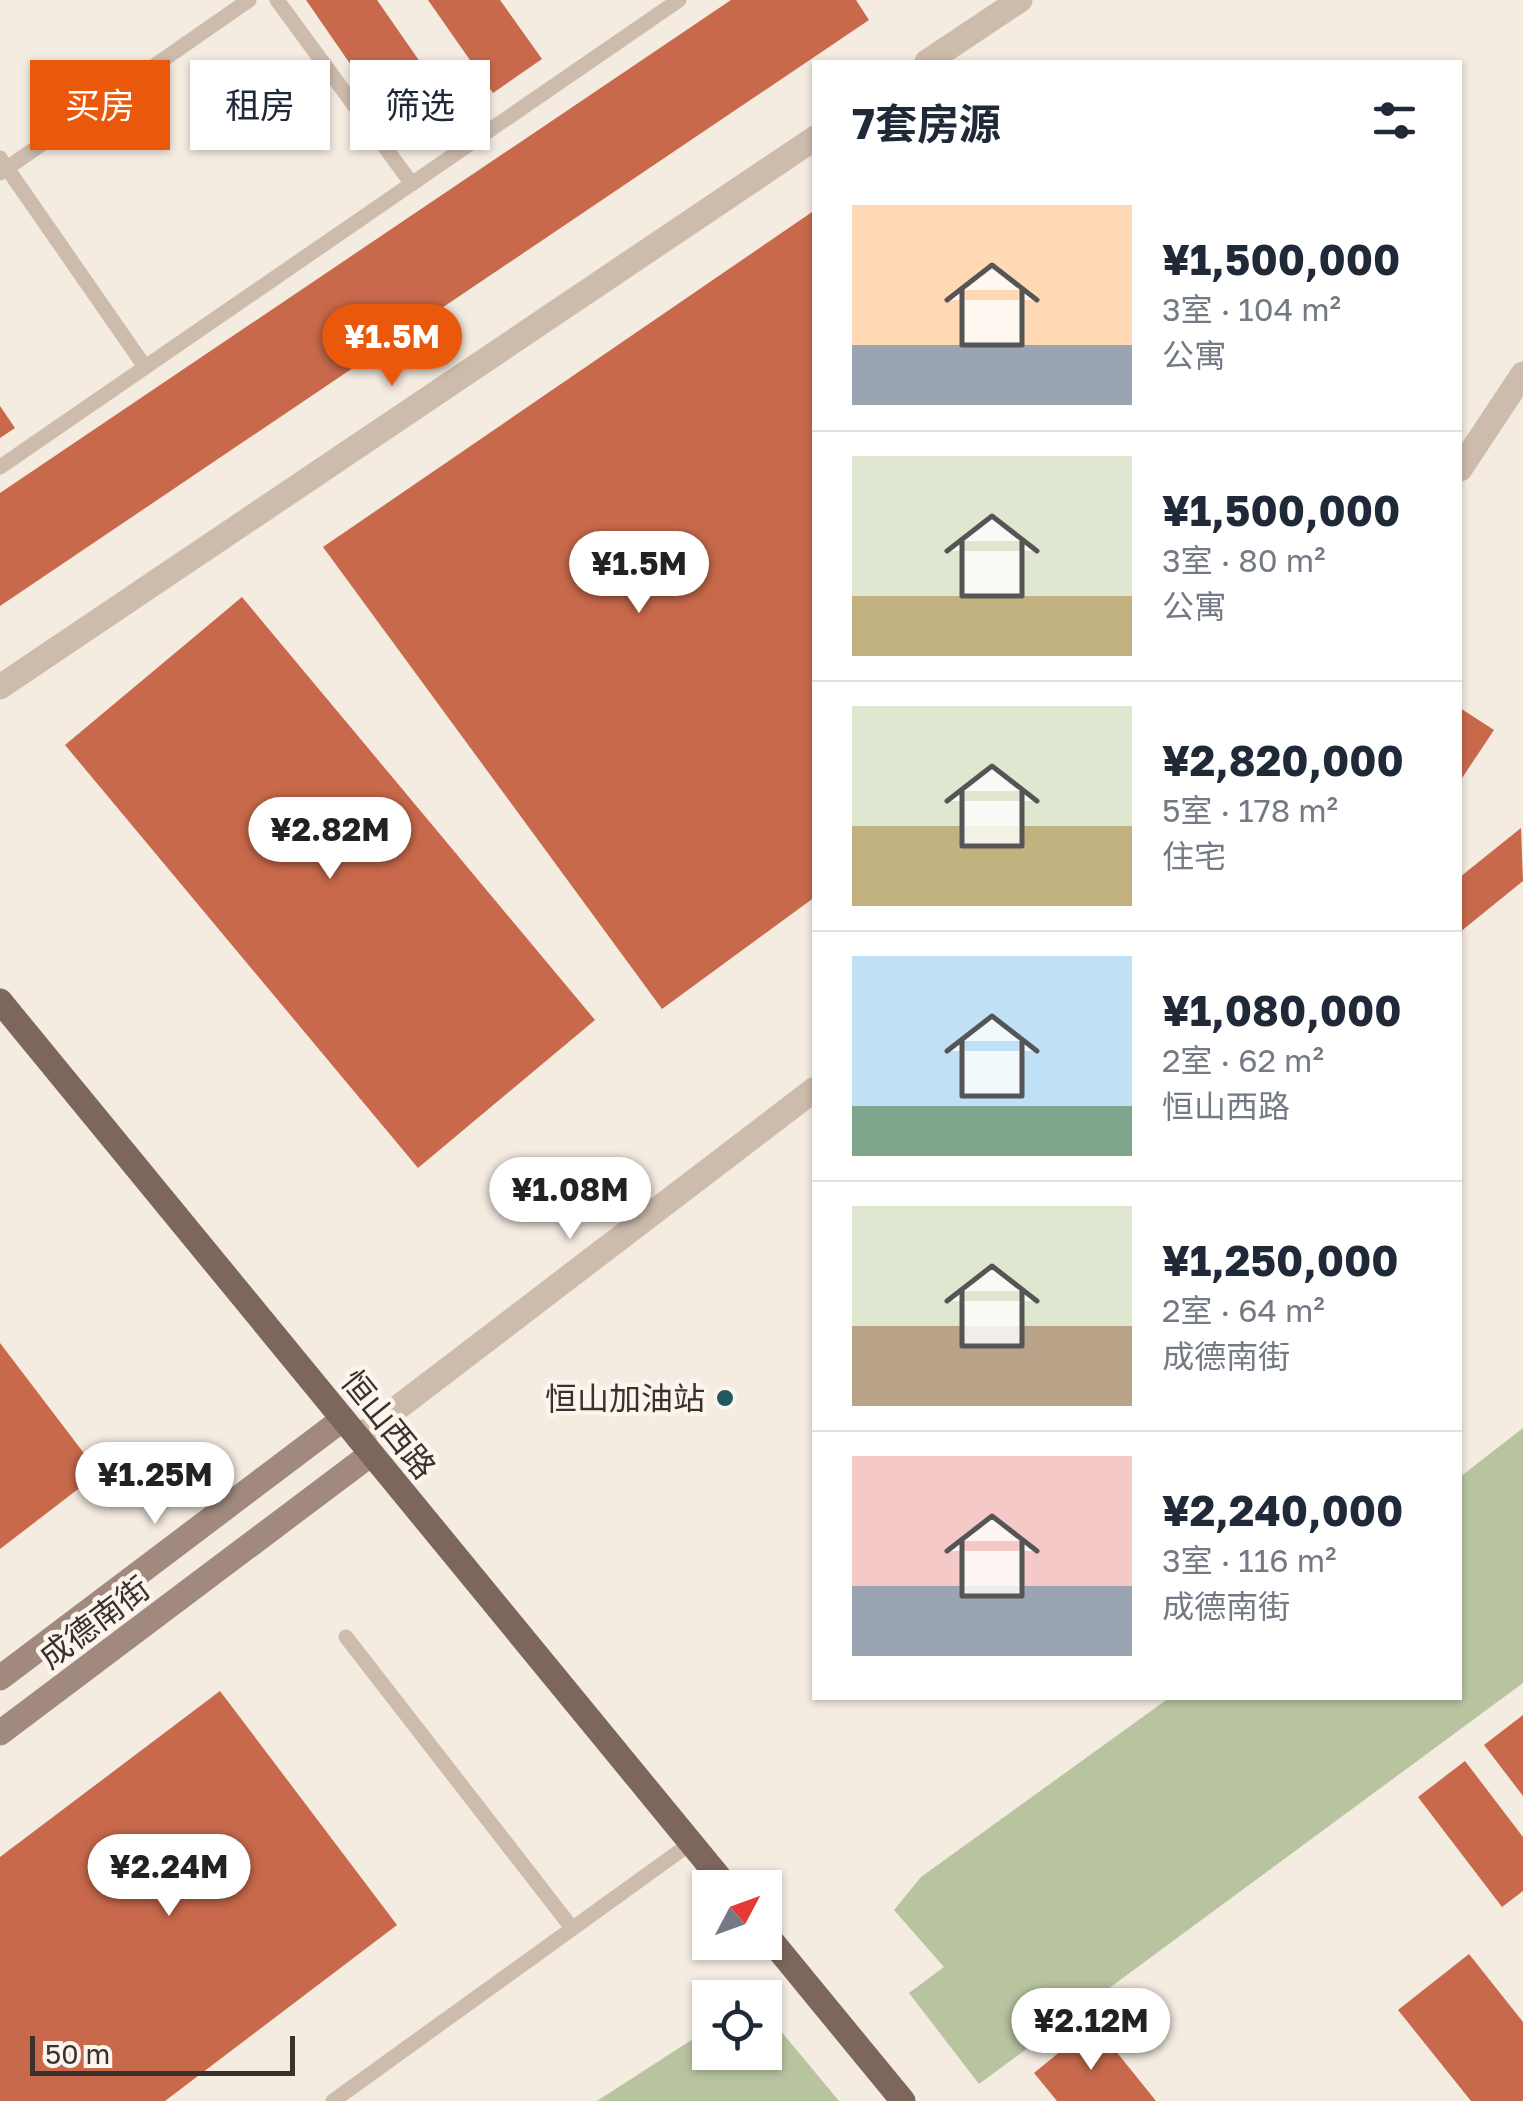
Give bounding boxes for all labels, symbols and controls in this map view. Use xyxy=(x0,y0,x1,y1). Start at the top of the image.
chip: 买房 xyxy=(30,60,170,150)
chip: 租房 xyxy=(190,60,330,150)
chip: 筛选 xyxy=(350,60,490,150)
icon: filters xyxy=(1367,93,1422,148)
text: 7套房源 xyxy=(852,98,1001,148)
text: ¥1,500,000 xyxy=(1162,234,1400,284)
icon: home xyxy=(932,245,1052,365)
text: 3室 · 104 m² xyxy=(1162,290,1341,328)
pin: ¥1.5M xyxy=(322,304,462,389)
text: ¥1.5M xyxy=(344,317,440,355)
text: 公寓 xyxy=(1162,336,1226,374)
text: ¥1,500,000 xyxy=(1162,485,1400,535)
icon: home xyxy=(932,496,1052,616)
pin: ¥1.5M xyxy=(569,531,709,616)
text: 3室 · 80 m² xyxy=(1162,541,1326,579)
text: ¥1.5M xyxy=(591,544,687,582)
text: 公寓 xyxy=(1162,587,1226,625)
text: ¥2,820,000 xyxy=(1162,735,1404,785)
icon: home xyxy=(932,746,1052,866)
text: 5室 · 178 m² xyxy=(1162,791,1338,829)
pin: ¥2.82M xyxy=(249,797,411,882)
text: ¥2.82M xyxy=(270,810,390,848)
text: 住宅 xyxy=(1162,837,1226,875)
text: ¥1,080,000 xyxy=(1162,985,1402,1035)
icon: home xyxy=(932,996,1052,1116)
text: 2室 · 62 m² xyxy=(1162,1041,1324,1079)
text: 恒山西路 xyxy=(1162,1087,1290,1125)
pin: ¥1.08M xyxy=(489,1157,651,1242)
text: ¥1.08M xyxy=(511,1170,629,1208)
text: ¥1,250,000 xyxy=(1162,1235,1399,1285)
icon: home xyxy=(932,1246,1052,1366)
text: 2室 · 64 m² xyxy=(1162,1291,1325,1329)
text: 成德南街 xyxy=(1162,1337,1290,1375)
street label: 恒山西路 xyxy=(334,1362,444,1486)
place label: 恒山加油站 xyxy=(545,1379,705,1417)
marker: 恒山加油站 xyxy=(714,1387,736,1409)
pin: ¥1.25M xyxy=(74,1442,236,1527)
text: ¥1.25M xyxy=(97,1455,213,1493)
text: ¥2,240,000 xyxy=(1162,1485,1403,1535)
icon: home xyxy=(932,1496,1052,1616)
text: 3室 · 116 m² xyxy=(1162,1541,1337,1579)
street label: 成德南街 xyxy=(31,1568,157,1676)
text: 成德南街 xyxy=(1162,1587,1290,1625)
pin: ¥2.24M xyxy=(88,1834,250,1919)
text: ¥2.24M xyxy=(110,1847,228,1885)
north arrow xyxy=(692,1870,782,1960)
map controls xyxy=(692,1870,782,2070)
button: locate xyxy=(692,1980,782,2070)
pin: ¥2.12M xyxy=(1010,1988,1172,2073)
text: ¥2.12M xyxy=(1033,2001,1149,2039)
scale bar xyxy=(30,2031,295,2076)
text: 50 m xyxy=(45,2037,110,2070)

